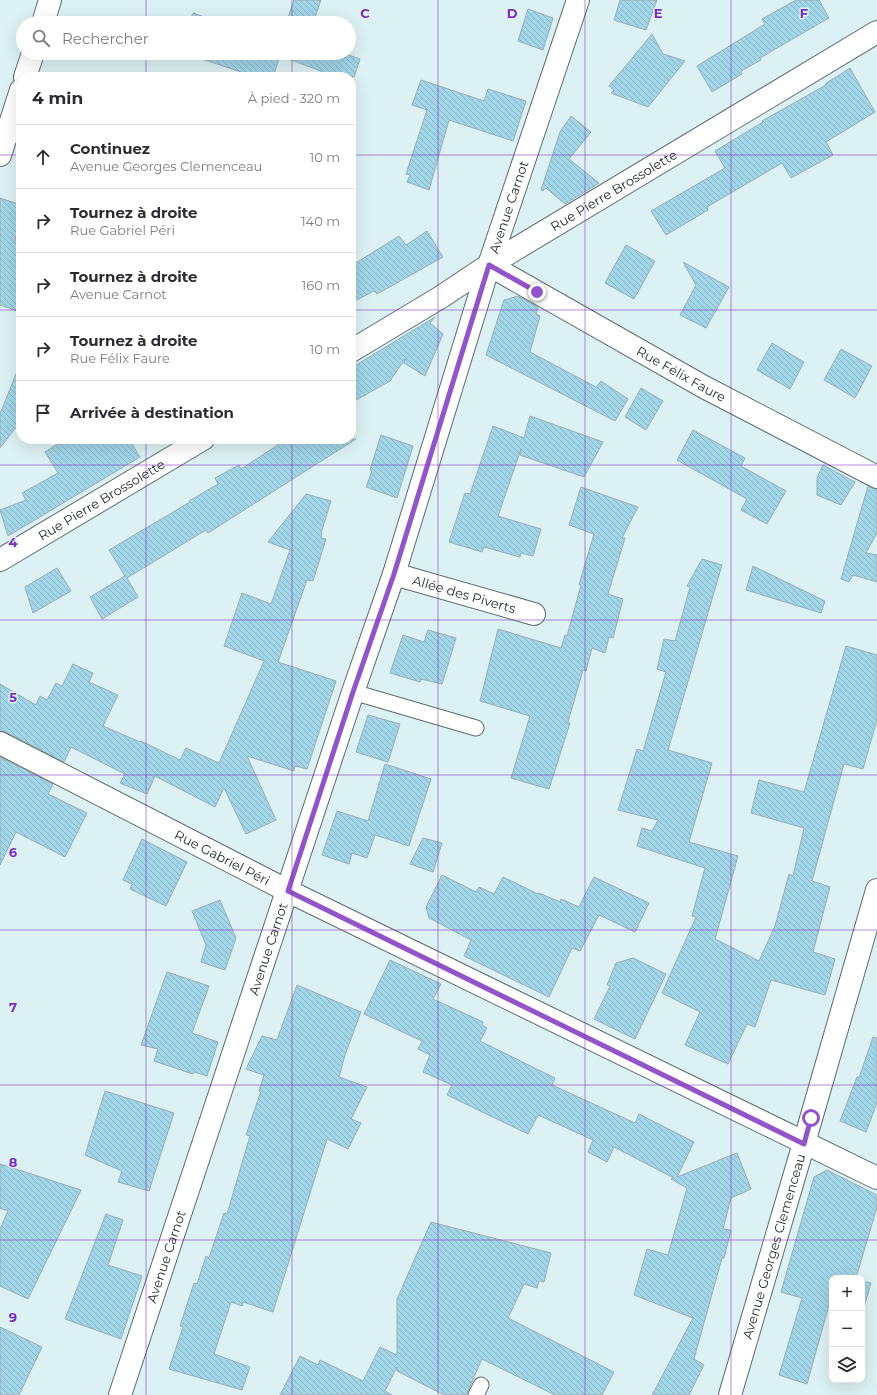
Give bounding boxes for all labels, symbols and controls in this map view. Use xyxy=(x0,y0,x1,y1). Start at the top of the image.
text: C xyxy=(360,5,370,21)
text: D xyxy=(507,5,518,21)
text: E xyxy=(654,5,663,21)
text: F xyxy=(800,5,808,21)
search box xyxy=(16,16,356,60)
icon: search xyxy=(30,27,52,49)
text: Rechercher xyxy=(62,29,149,48)
text: 4 min xyxy=(32,88,83,108)
text: À pied · 320 m xyxy=(248,90,340,106)
text: Continuez xyxy=(70,139,150,158)
icon: ahead xyxy=(32,146,54,168)
street label: Rue Pierre Brossolette xyxy=(547,146,680,234)
text: 10 m xyxy=(310,149,340,165)
text: Avenue Georges Clemenceau xyxy=(70,158,262,174)
street label: Avenue Carnot xyxy=(486,159,531,255)
text: Tournez à droite xyxy=(70,203,198,222)
icon: right xyxy=(32,210,54,232)
text: 140 m xyxy=(301,213,340,229)
text: Rue Gabriel Péri xyxy=(70,222,175,238)
text: Tournez à droite xyxy=(70,267,198,286)
icon: right xyxy=(32,274,54,296)
text: 160 m xyxy=(302,277,340,293)
route end xyxy=(528,283,546,301)
text: Avenue Carnot xyxy=(70,286,167,302)
text: Tournez à droite xyxy=(70,331,198,350)
icon: right xyxy=(32,338,54,360)
text: 10 m xyxy=(310,341,340,357)
street label: Rue Félix Faure xyxy=(634,342,729,405)
text: Rue Félix Faure xyxy=(70,350,170,366)
icon: arrive xyxy=(32,402,54,424)
text: Arrivée à destination xyxy=(70,403,234,422)
street label: Rue Pierre Brossolette xyxy=(35,456,168,544)
text: 4 xyxy=(9,534,18,550)
street label: Allée des Piverts xyxy=(411,572,518,616)
text: 5 xyxy=(9,689,17,705)
street label: Rue Gabriel Péri xyxy=(172,826,273,888)
text: 6 xyxy=(9,844,18,860)
street label: Avenue Carnot xyxy=(245,900,291,997)
text: 7 xyxy=(9,999,17,1015)
route start xyxy=(802,1109,820,1127)
street label: Avenue Georges Clemenceau xyxy=(739,1152,808,1341)
text: 8 xyxy=(9,1154,18,1170)
street label: Avenue Carnot xyxy=(143,1208,189,1305)
map controls xyxy=(829,1275,865,1383)
button: + xyxy=(829,1275,865,1311)
text: 9 xyxy=(9,1309,17,1325)
button: − xyxy=(829,1311,865,1347)
button: layers xyxy=(829,1347,865,1383)

